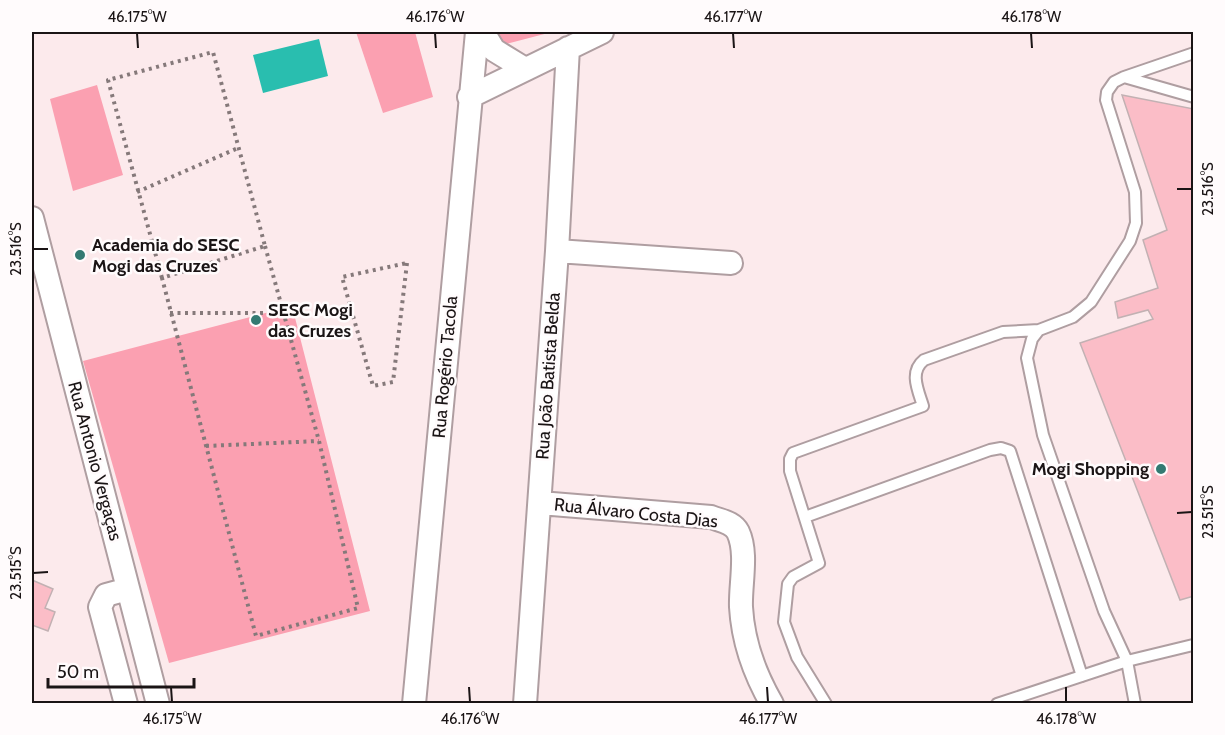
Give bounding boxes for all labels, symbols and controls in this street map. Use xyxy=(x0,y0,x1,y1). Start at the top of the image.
text: 46.175°W xyxy=(107,8,167,26)
text: 46.176°W xyxy=(405,8,465,26)
text: 46.177°W xyxy=(704,8,763,26)
text: 46.178°W xyxy=(1001,8,1062,26)
text: 23.516°S xyxy=(1199,162,1217,216)
text: 23.516°S xyxy=(7,222,25,276)
place label: Academia do SESC Mogi das Cruzes xyxy=(92,234,239,277)
marker: Academia do SESC Mogi das Cruzes xyxy=(73,248,87,262)
street label: Rua João Batista Belda xyxy=(531,291,565,460)
street label: Rua Rogério Tacola xyxy=(428,295,462,439)
place label: SESC Mogi das Cruzes xyxy=(268,299,353,342)
marker: SESC Mogi das Cruzes xyxy=(249,313,263,327)
street label: Rua Antonio Vergaças xyxy=(63,379,127,543)
place label: Mogi Shopping xyxy=(1032,458,1149,480)
marker: Mogi Shopping xyxy=(1154,462,1168,476)
text: 23.515°S xyxy=(1199,485,1217,539)
street label: Rua Álvaro Costa Dias xyxy=(553,493,719,533)
text: 23.515°S xyxy=(7,546,25,600)
scale bar xyxy=(48,651,194,689)
text: 50 m xyxy=(57,661,99,683)
text: 46.175°W xyxy=(142,710,202,728)
text: 46.176°W xyxy=(440,710,500,728)
text: 46.177°W xyxy=(739,710,798,728)
text: 46.178°W xyxy=(1036,710,1097,728)

